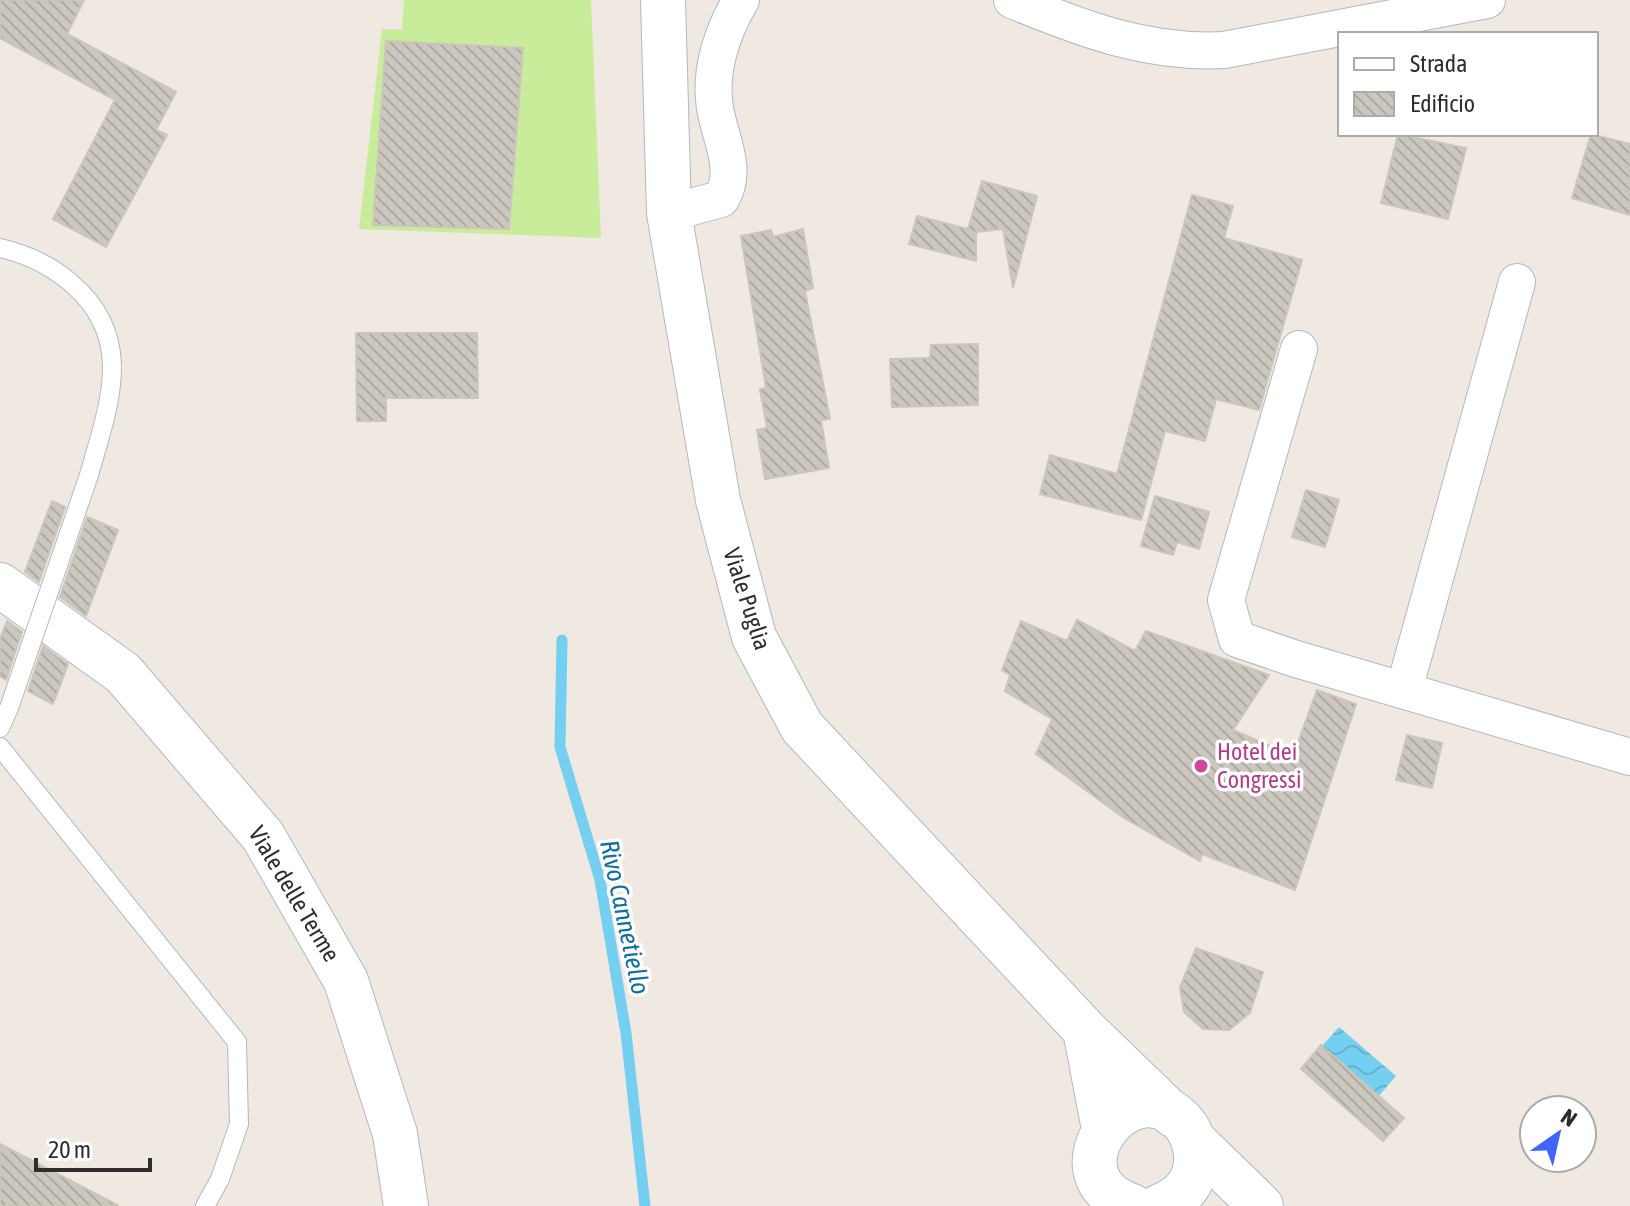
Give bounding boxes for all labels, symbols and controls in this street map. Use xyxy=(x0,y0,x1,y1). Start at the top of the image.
legend xyxy=(1338,32,1598,136)
text: Strada xyxy=(1410,50,1467,77)
text: Edificio xyxy=(1410,90,1475,117)
street label: Viale Puglia xyxy=(718,545,777,653)
place label: Hotel dei Congressi xyxy=(1217,738,1301,793)
marker: Hotel dei Congressi xyxy=(1192,757,1210,775)
street label: Viale delle Terme xyxy=(243,821,345,966)
water label: Rivo Cannetiello xyxy=(594,837,656,997)
north arrow xyxy=(1518,1094,1598,1174)
text: N xyxy=(1557,1103,1582,1132)
scale bar xyxy=(36,1122,150,1172)
text: 20 m xyxy=(48,1136,91,1163)

